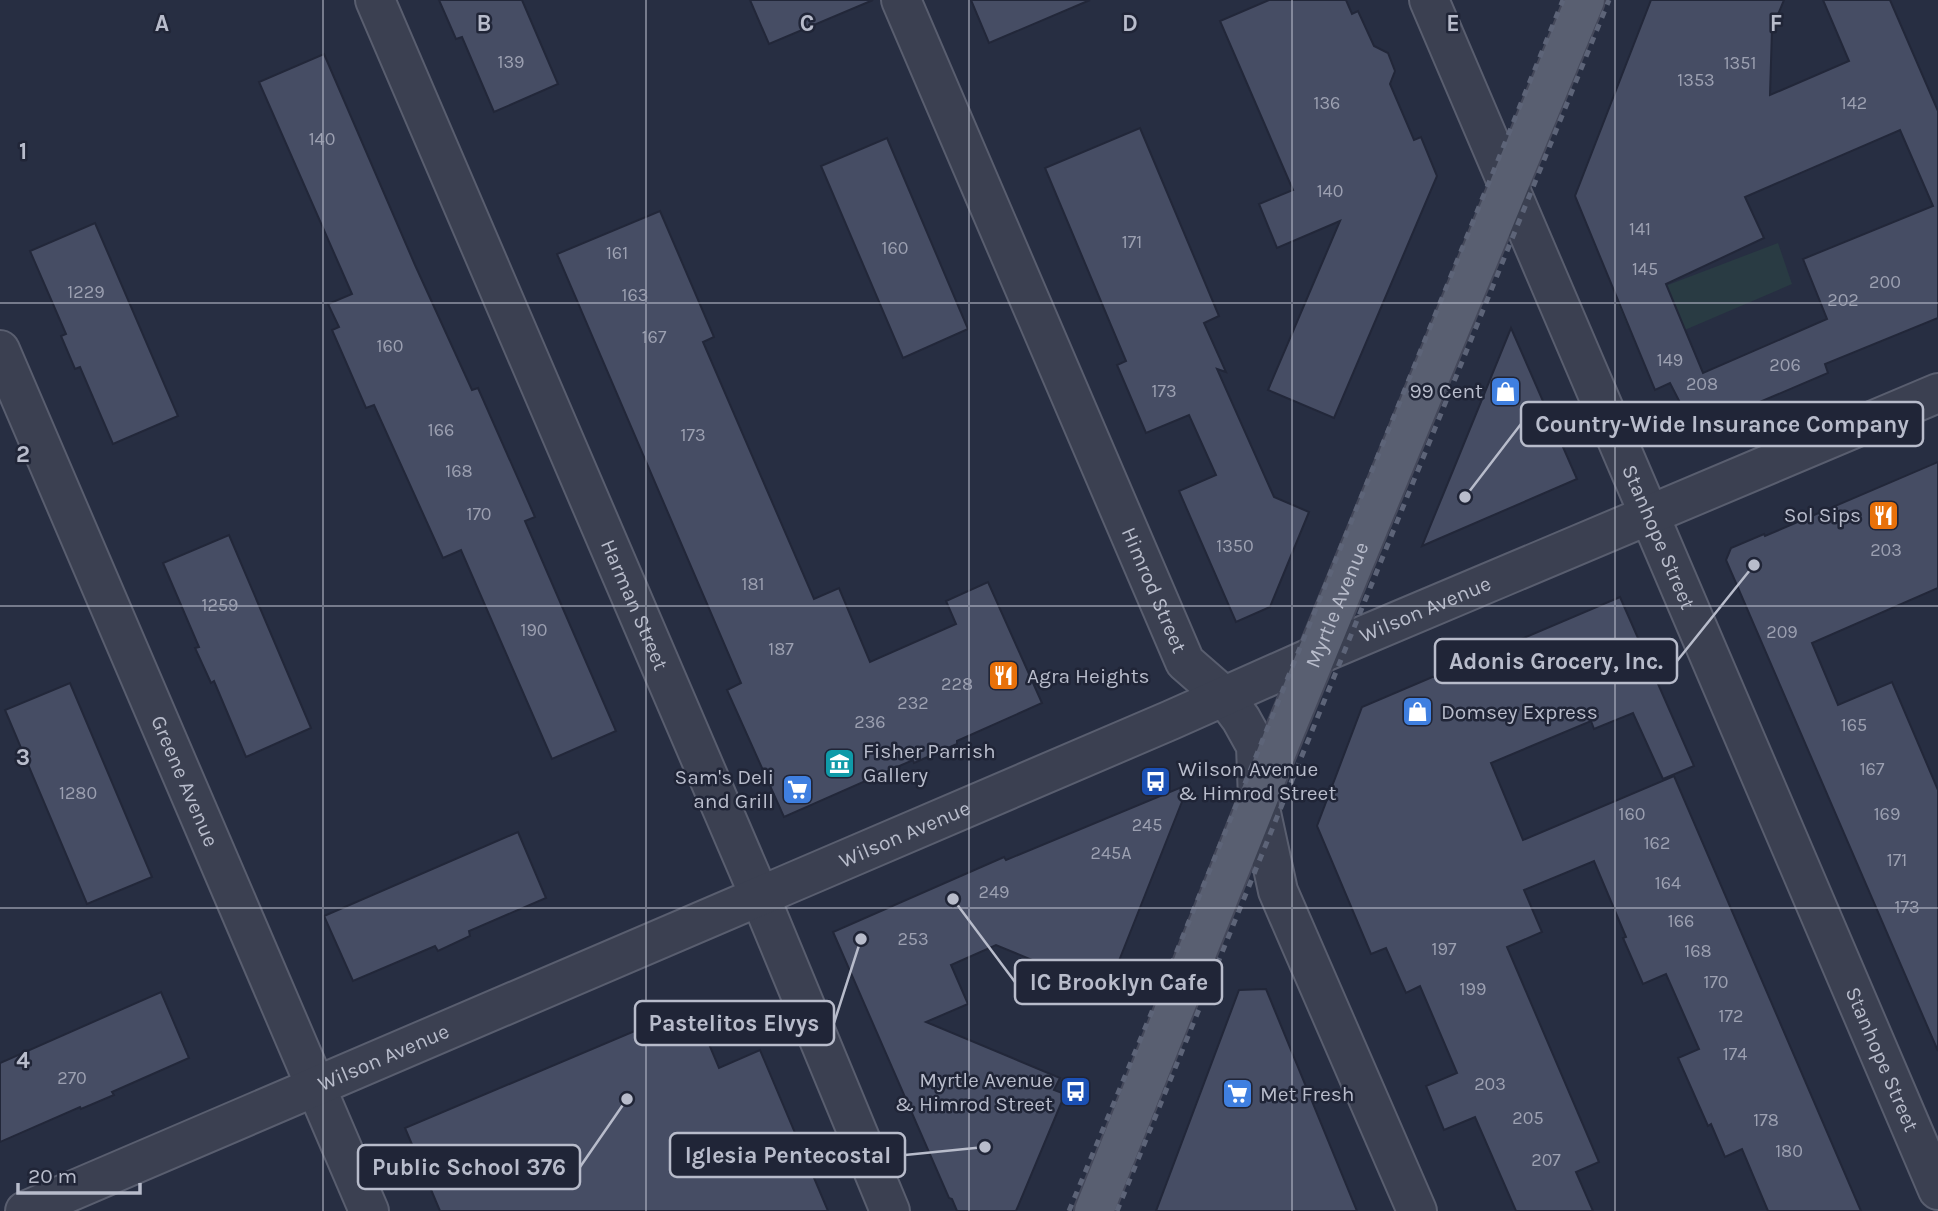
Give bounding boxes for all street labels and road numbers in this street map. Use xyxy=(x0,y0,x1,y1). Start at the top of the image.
street label: Stanhope Street xyxy=(1617,461,1700,613)
street label: Himrod Street xyxy=(1117,524,1192,656)
street label: Harman Street xyxy=(596,536,673,674)
street label: Myrtle Avenue xyxy=(1300,538,1373,671)
street label: Wilson Avenue xyxy=(1356,571,1495,648)
street label: Greene Avenue xyxy=(146,712,223,850)
street label: Wilson Avenue xyxy=(835,795,974,873)
street label: Stanhope Street xyxy=(1841,983,1924,1135)
street label: Wilson Avenue xyxy=(314,1019,453,1096)

